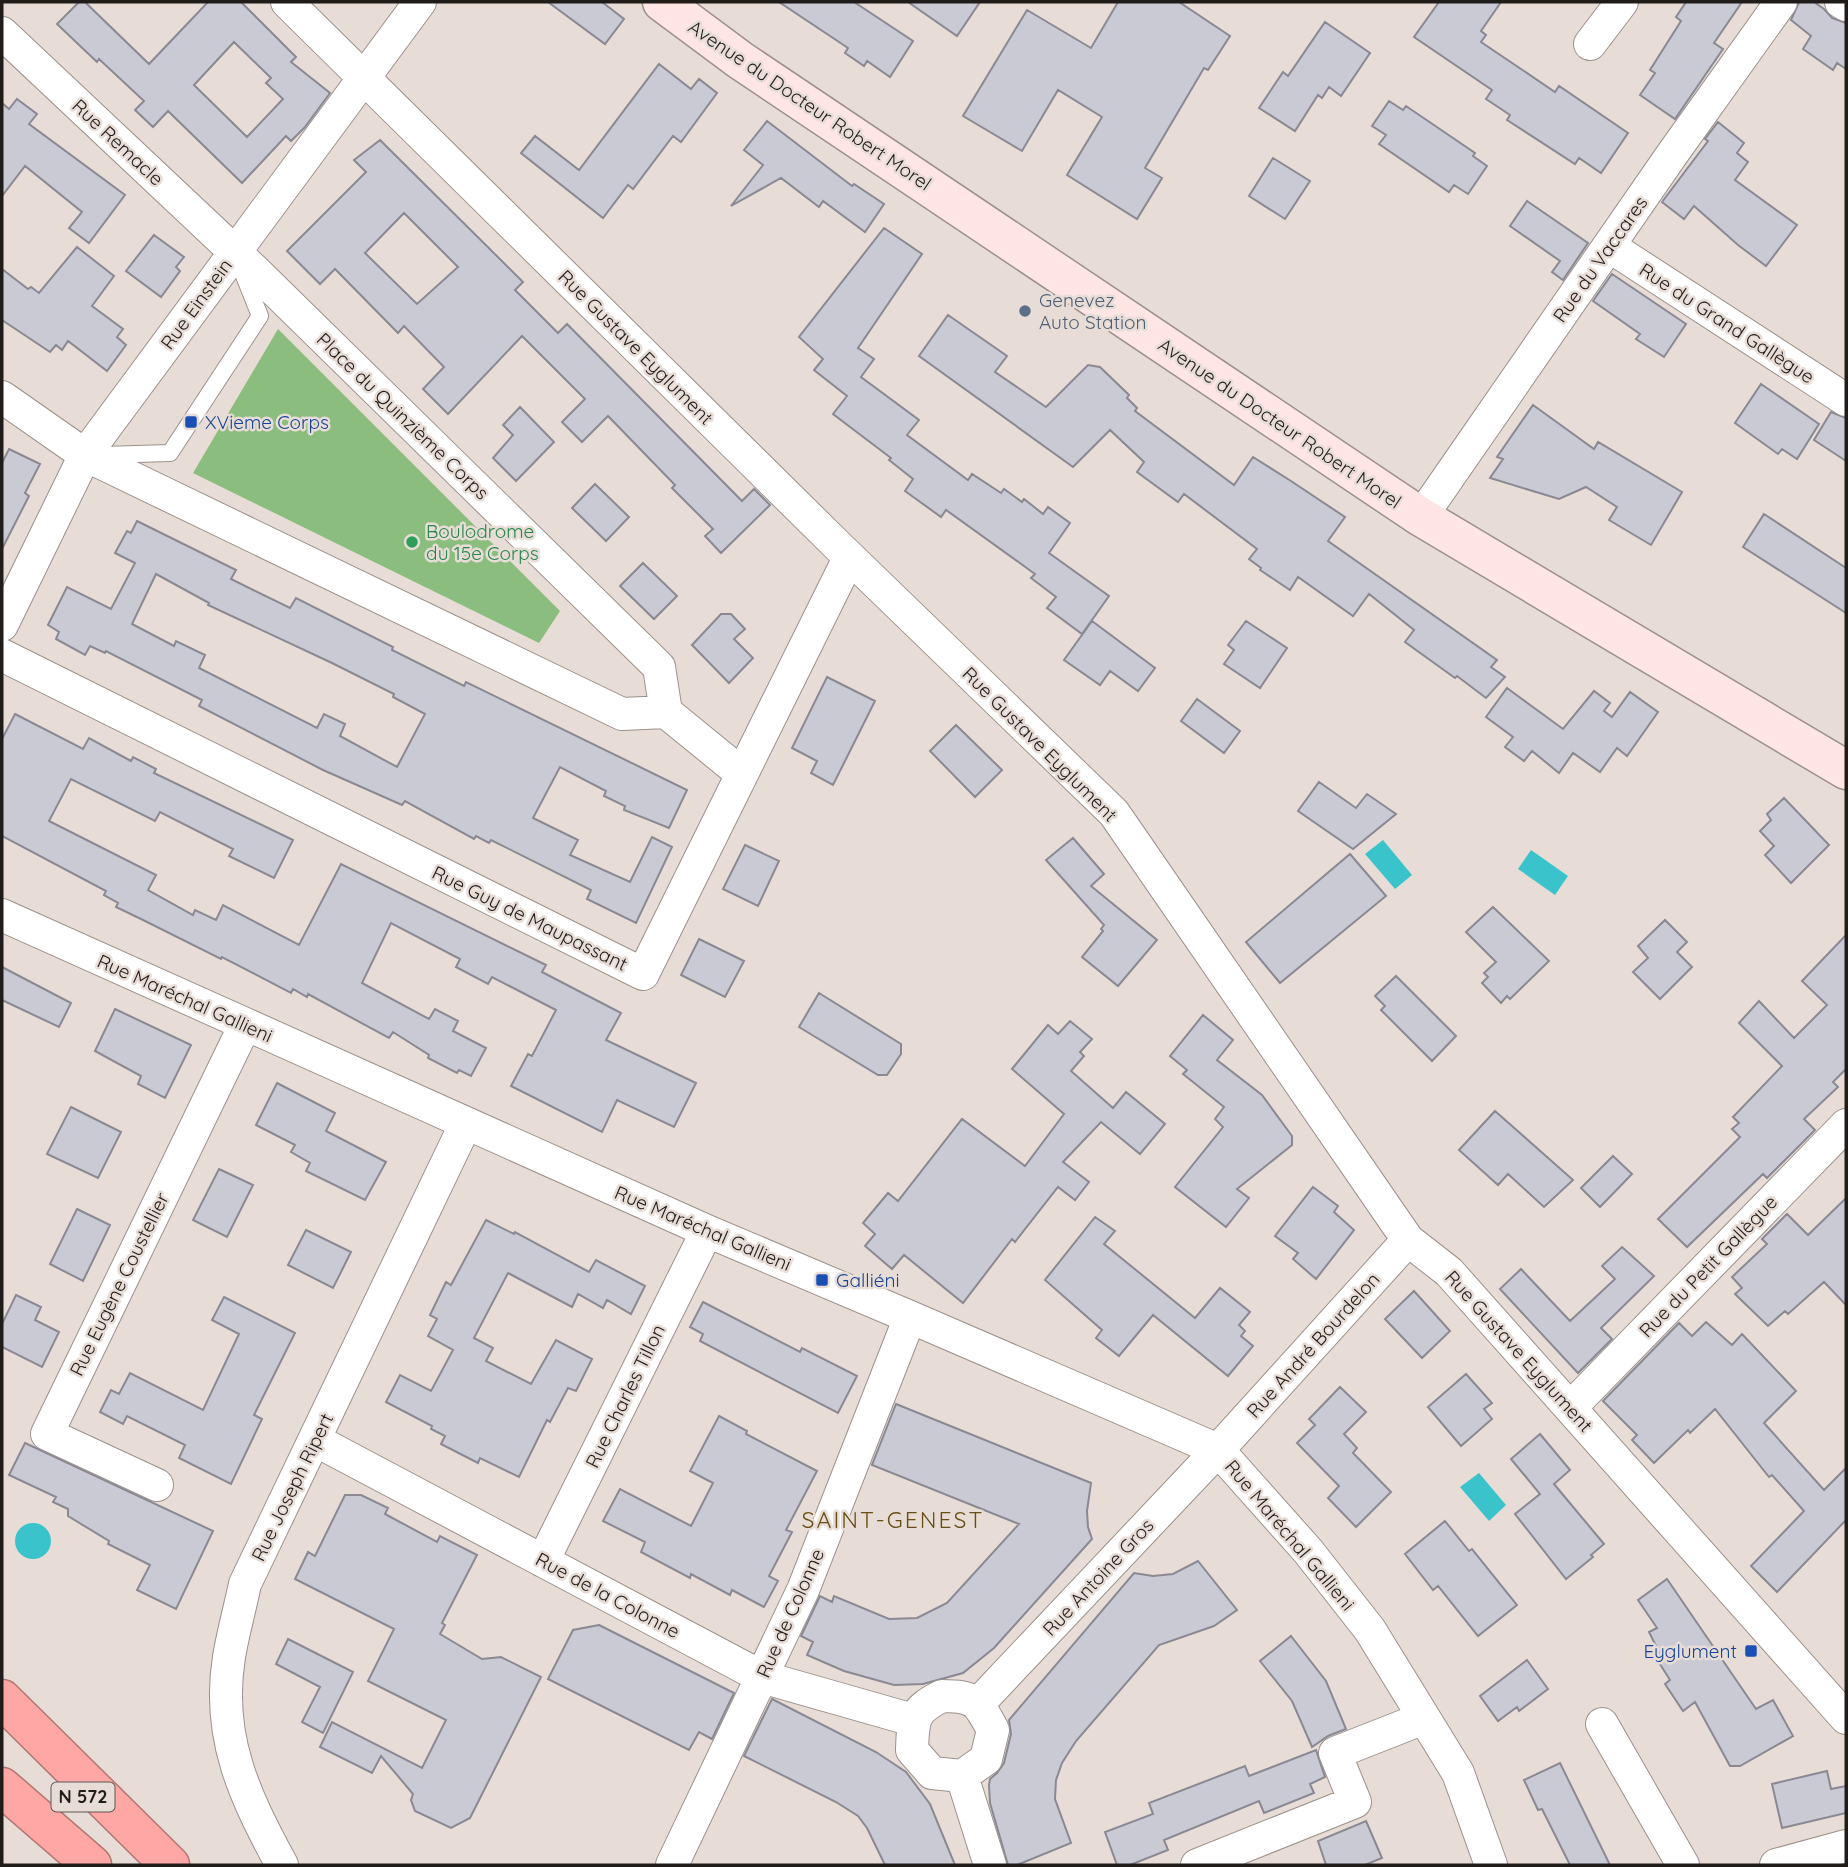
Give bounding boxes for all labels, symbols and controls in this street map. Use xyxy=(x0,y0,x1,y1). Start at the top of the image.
street label: Avenue du Docteur Robert Morel xyxy=(684,15,936,195)
street label: Rue Remacle xyxy=(67,94,169,190)
street label: Rue du Vaccares xyxy=(1548,191,1653,327)
street label: Rue Einstein xyxy=(155,254,237,354)
street label: Rue du Grand Gallègue xyxy=(1635,257,1819,389)
street label: Rue Gustave Eyglument xyxy=(554,265,718,429)
place label: Genevez Auto Station xyxy=(1039,288,1147,334)
marker: Genevez Auto Station xyxy=(1017,303,1033,319)
street label: Place du Quinzième Corps xyxy=(312,327,494,505)
street label: Avenue du Docteur Robert Morel xyxy=(1154,333,1406,513)
place label: XVieme Corps xyxy=(205,410,329,434)
marker: XVieme Corps xyxy=(183,414,199,430)
place label: Boulodrome du 15e Corps xyxy=(426,519,539,565)
marker: Boulodrome du 15e Corps xyxy=(404,534,420,550)
street label: Rue Gustave Eyglument xyxy=(958,662,1122,826)
street label: Rue Guy de Maupassant xyxy=(428,860,632,976)
street label: Rue Maréchal Gallieni xyxy=(94,949,276,1047)
street label: Rue Maréchal Gallieni xyxy=(611,1180,795,1276)
street label: Rue Eugène Coustellier xyxy=(64,1188,174,1380)
street label: Rue du Petit Gallègue xyxy=(1634,1190,1782,1342)
street label: Rue Gustave Eyglument xyxy=(1440,1265,1598,1437)
street label: Rue André Bourdelon xyxy=(1241,1267,1385,1423)
place label: Galliéni xyxy=(836,1268,900,1292)
marker: Galliéni xyxy=(814,1272,830,1288)
street label: Rue Charles Tillon xyxy=(580,1320,670,1472)
street label: Rue Joseph Ripert xyxy=(246,1409,338,1565)
street label: Rue Maréchal Gallieni xyxy=(1220,1455,1360,1615)
district label: SAINT-GENEST xyxy=(802,1505,984,1534)
street label: Rue Antoine Gros xyxy=(1037,1513,1159,1641)
street label: Rue de Colonne xyxy=(751,1545,829,1681)
street label: Rue de la Colonne xyxy=(532,1547,684,1643)
place label: Eyglument xyxy=(1643,1639,1737,1663)
marker: Eyglument xyxy=(1743,1643,1759,1659)
road number: N 572 xyxy=(52,1782,114,1812)

